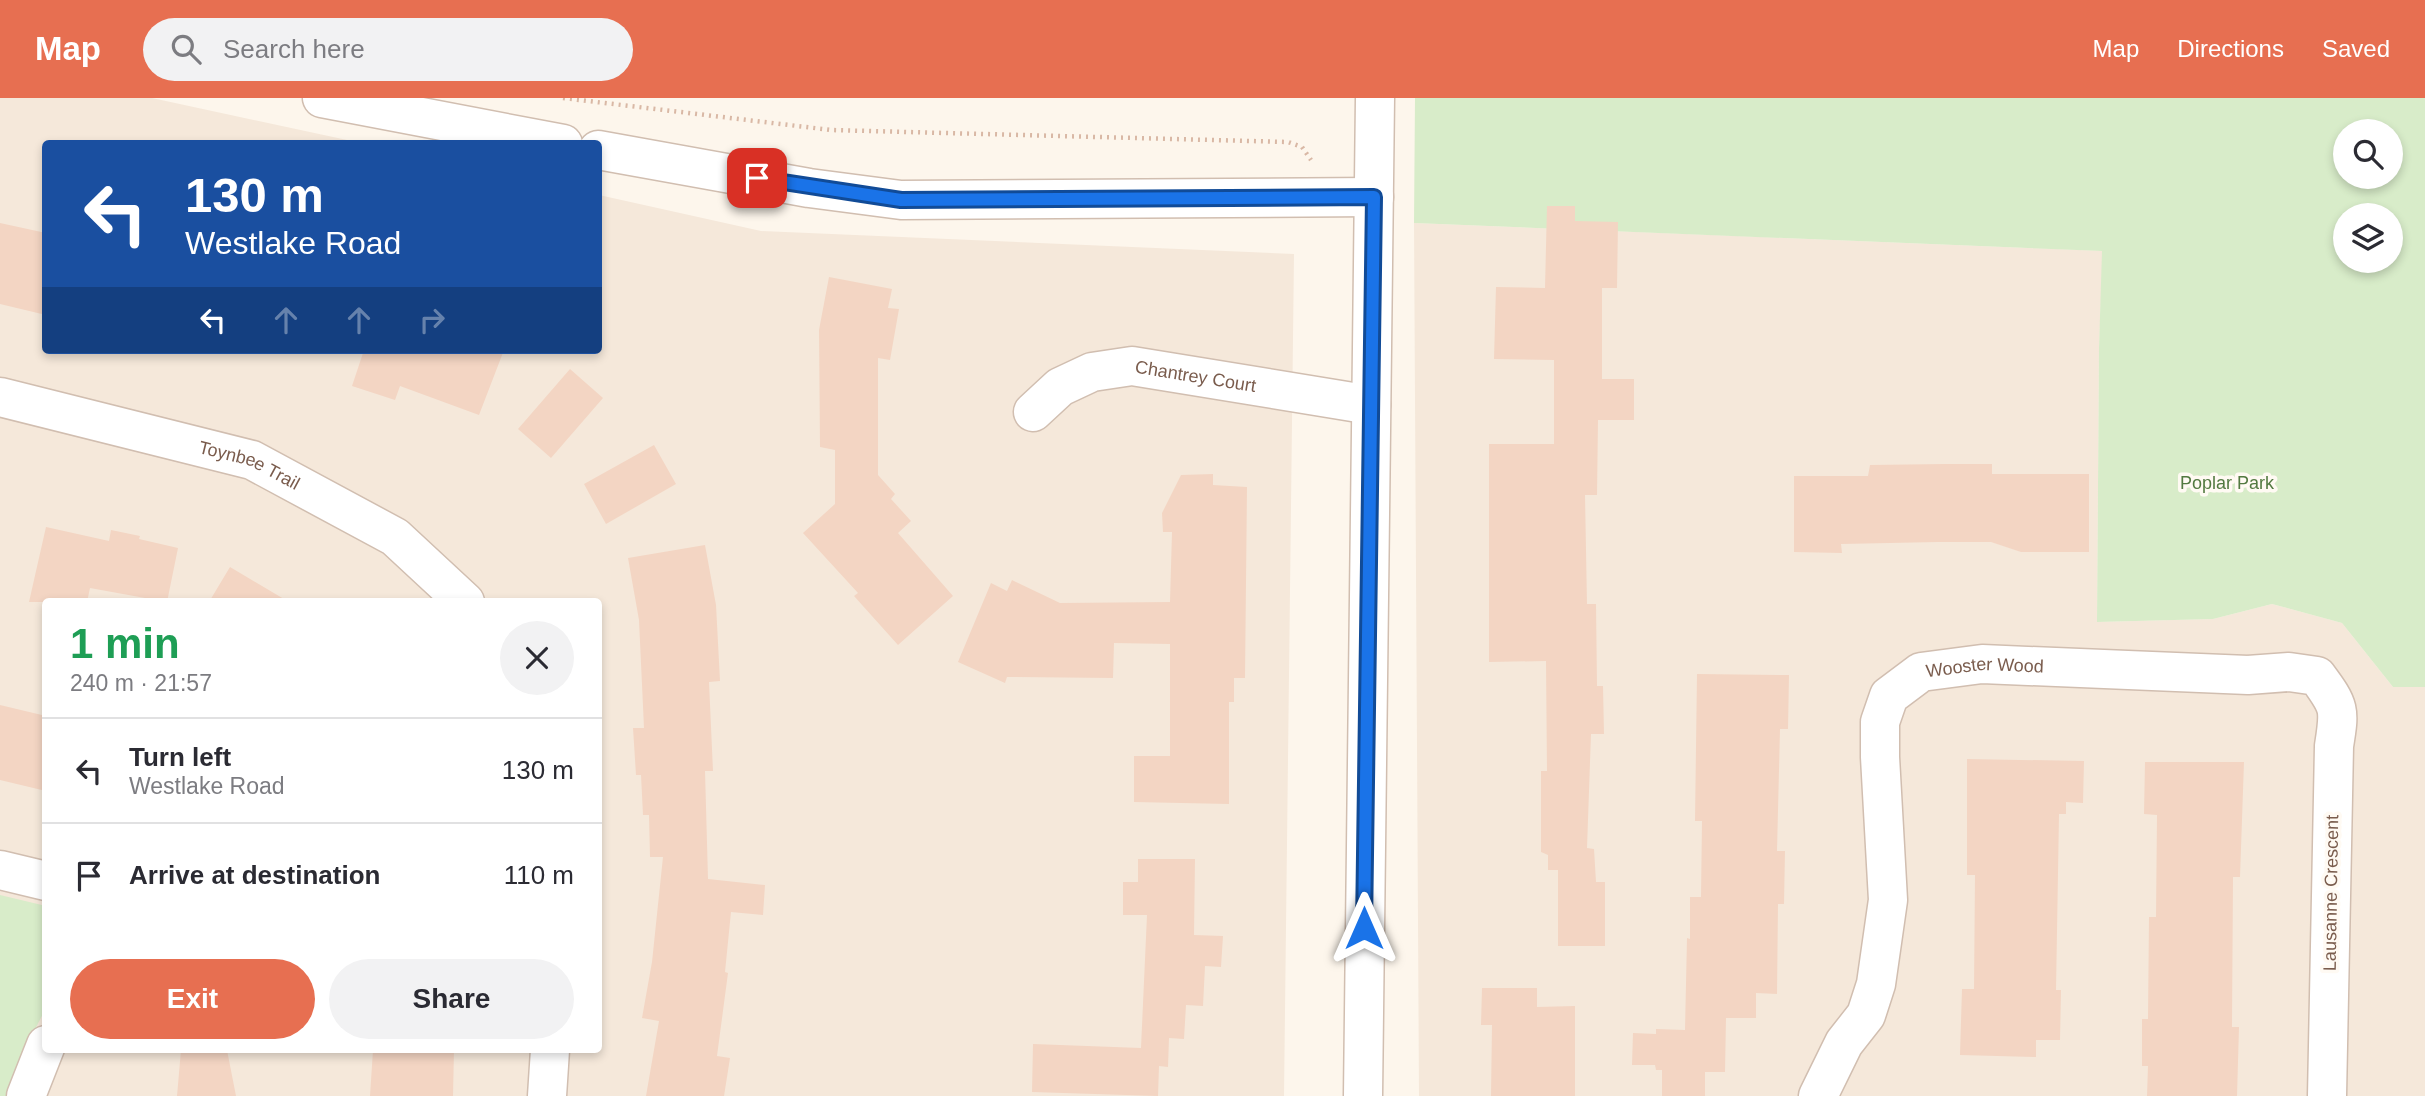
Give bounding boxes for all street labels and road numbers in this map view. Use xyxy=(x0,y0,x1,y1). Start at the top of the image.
street label: Chantrey Court xyxy=(1134,357,1257,396)
street label: Toynbee Trail xyxy=(197,437,303,494)
street label: Wooster Wood xyxy=(1925,654,2044,681)
street label: Lausanne Crescent xyxy=(2320,815,2342,971)

